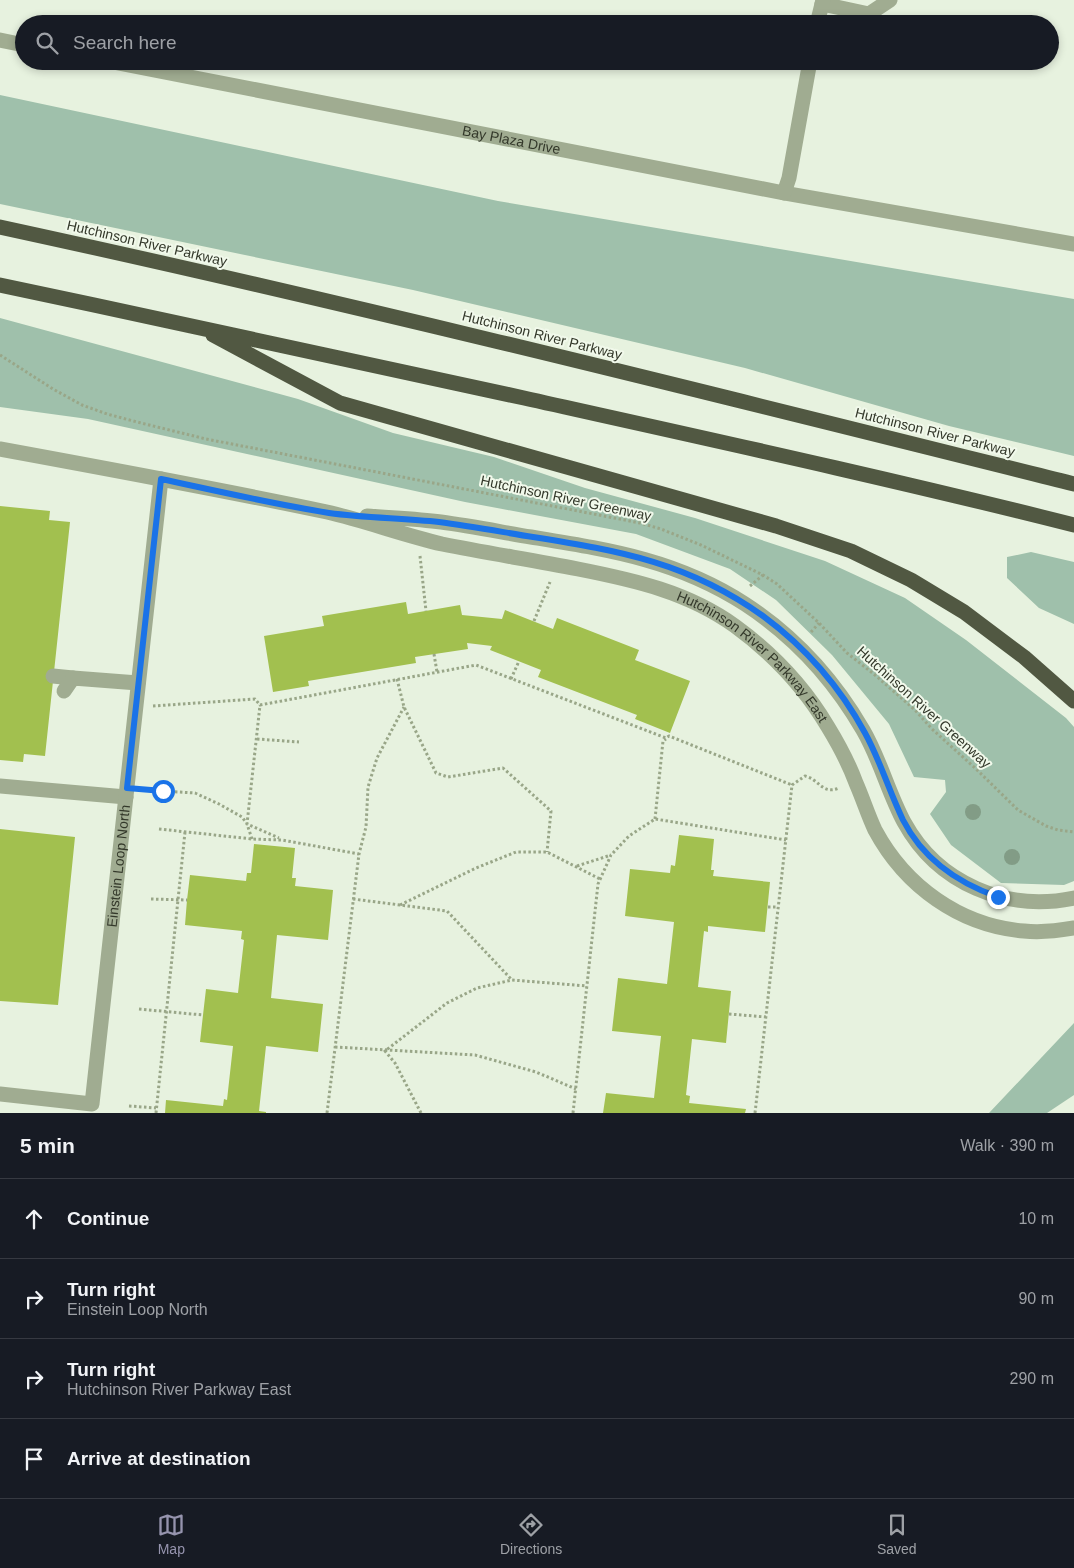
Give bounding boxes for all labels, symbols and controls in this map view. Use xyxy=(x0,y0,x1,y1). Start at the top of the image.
search box xyxy=(15,15,1059,70)
icon: search xyxy=(33,29,61,57)
text: Search here xyxy=(73,32,177,53)
street label: Bay Plaza Drive xyxy=(461,122,562,157)
street label: Hutchinson River Parkway xyxy=(65,217,229,269)
street label: Hutchinson River Parkway xyxy=(460,307,624,363)
street label: Hutchinson River Parkway xyxy=(853,404,1017,460)
street label: Hutchinson River Greenway xyxy=(479,472,653,524)
street label: Hutchinson River Parkway East xyxy=(675,588,831,725)
street label: Hutchinson River Greenway xyxy=(854,643,994,771)
route start xyxy=(152,780,175,803)
street label: Einstein Loop North xyxy=(104,804,133,928)
route end xyxy=(987,886,1010,909)
text: 5 min xyxy=(20,1134,75,1157)
text: Walk · 390 m xyxy=(960,1137,1054,1154)
icon: ahead xyxy=(20,1205,48,1233)
text: Continue xyxy=(67,1208,149,1229)
text: 10 m xyxy=(1018,1210,1054,1227)
text: Turn right xyxy=(67,1279,155,1300)
icon: right xyxy=(20,1285,48,1313)
text: 90 m xyxy=(1018,1290,1054,1307)
text: Einstein Loop North xyxy=(67,1301,208,1318)
text: Turn right xyxy=(67,1359,155,1380)
icon: right xyxy=(20,1365,48,1393)
text: 290 m xyxy=(1010,1370,1054,1387)
text: Hutchinson River Parkway East xyxy=(67,1381,291,1398)
icon: arrive xyxy=(20,1445,48,1473)
text: Arrive at destination xyxy=(67,1448,251,1469)
tab: Map xyxy=(157,1511,185,1557)
tab: Directions xyxy=(500,1511,562,1557)
tab: Saved xyxy=(877,1511,917,1557)

